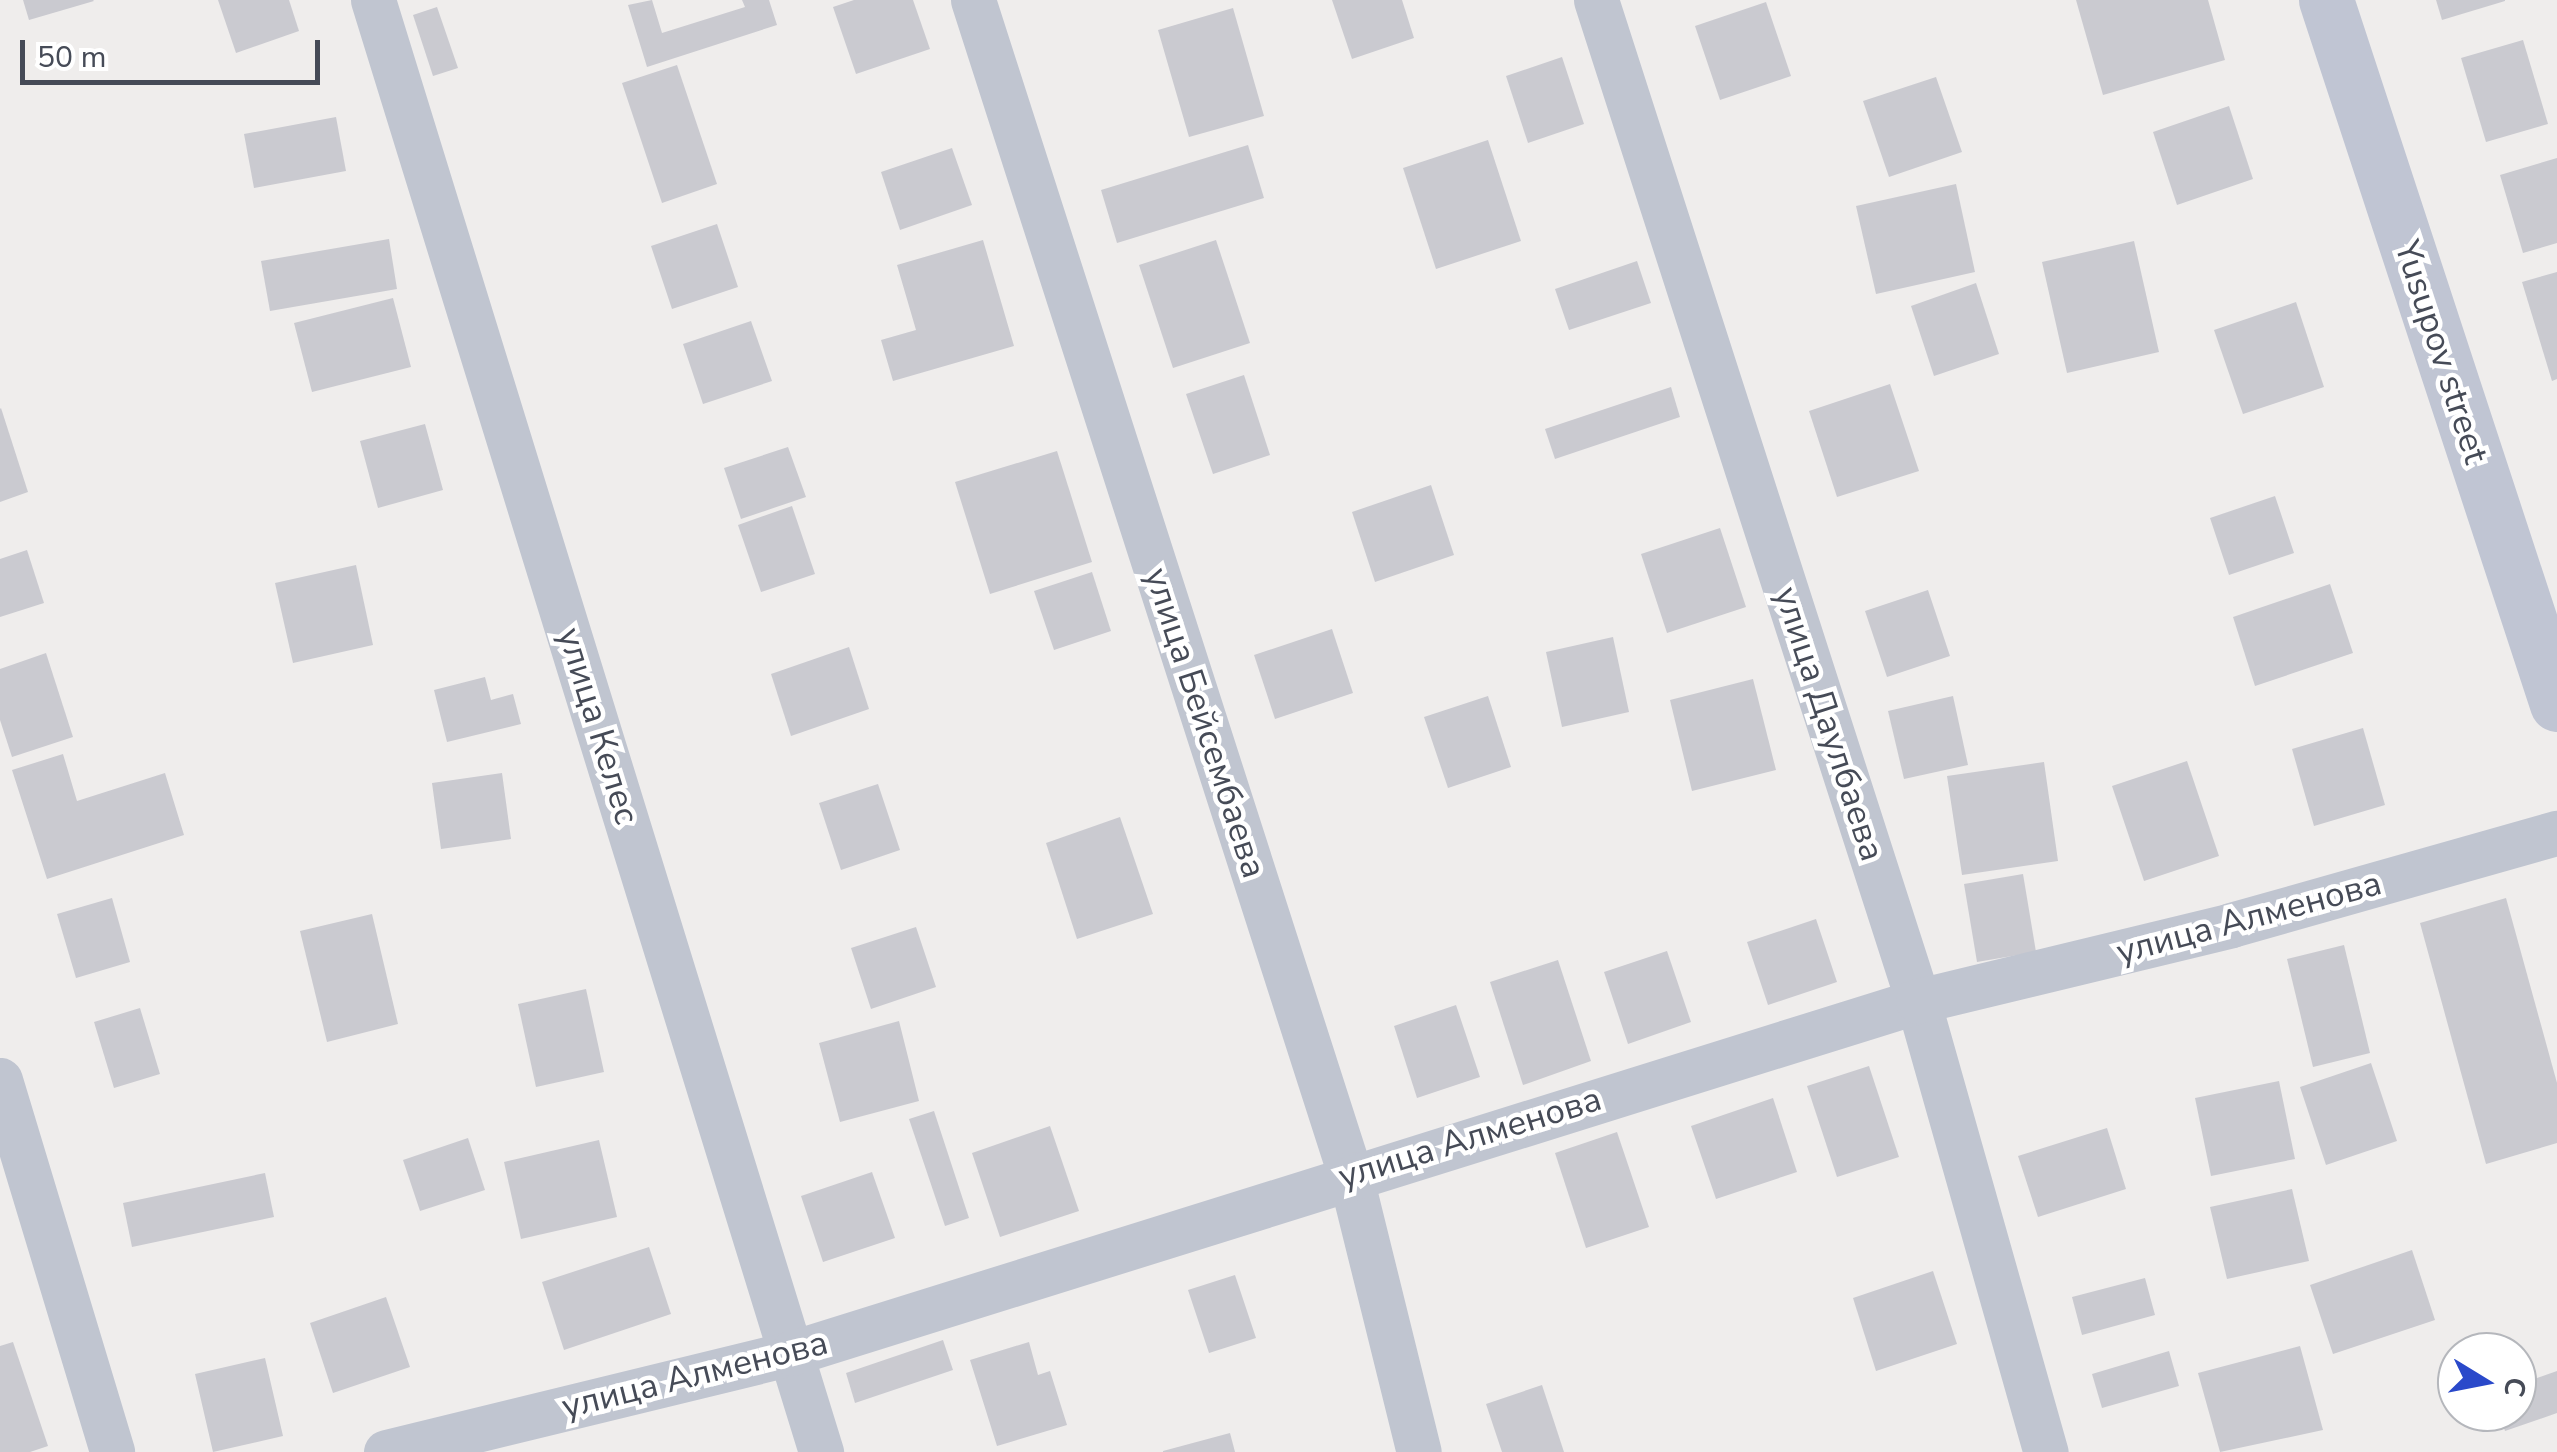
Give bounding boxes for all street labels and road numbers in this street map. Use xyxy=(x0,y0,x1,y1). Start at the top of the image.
street label: Yusupov street xyxy=(2385,235,2497,469)
street label: улица Бейсембаева xyxy=(1135,563,1275,883)
street label: улица Даулбаева xyxy=(1765,582,1893,866)
street label: улица Келес xyxy=(548,623,648,829)
street label: улица Алменова xyxy=(2112,862,2386,974)
street label: улица Алменова xyxy=(1334,1078,1606,1198)
street label: улица Алменова xyxy=(558,1322,832,1428)

